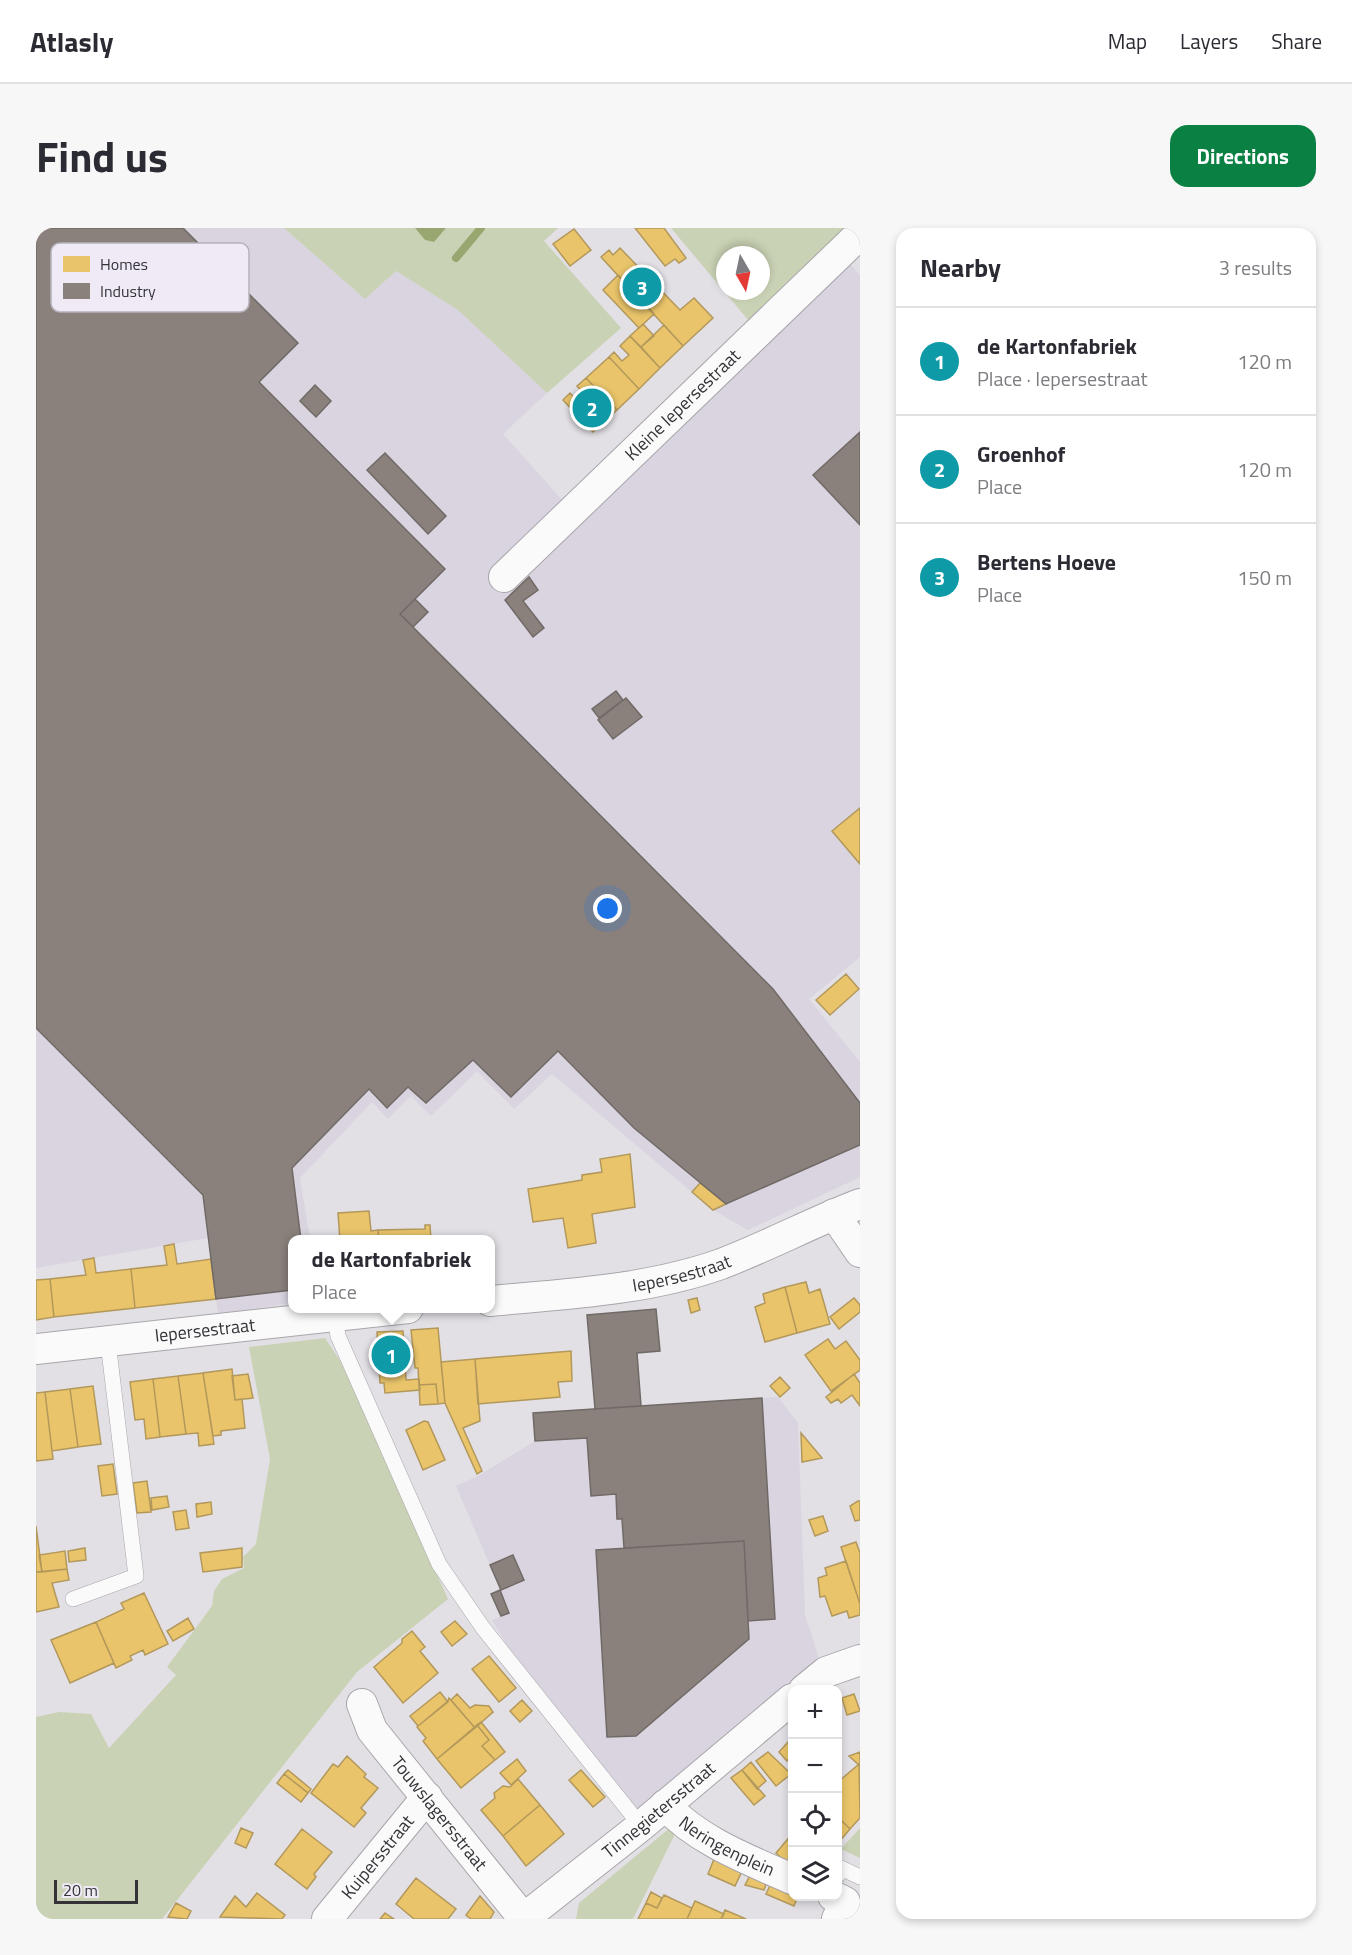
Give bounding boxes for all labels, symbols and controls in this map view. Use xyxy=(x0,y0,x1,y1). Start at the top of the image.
text: Atlasly xyxy=(30,20,113,63)
text: Map xyxy=(1108,25,1147,57)
text: Layers xyxy=(1180,25,1238,57)
text: Share xyxy=(1271,25,1322,57)
text: Find us xyxy=(36,124,168,188)
button: Directions xyxy=(1170,125,1316,187)
legend xyxy=(51,243,249,312)
north arrow xyxy=(716,246,770,300)
text: Nearby xyxy=(920,248,1001,287)
text: Homes xyxy=(100,252,148,276)
text: 3 results xyxy=(1219,252,1292,283)
pin: 3 xyxy=(622,264,662,310)
text: Industry xyxy=(100,279,156,303)
text: de Kartonfabriek xyxy=(977,329,1137,363)
street label: Kleine Iepersestraat xyxy=(618,342,747,467)
text: 1 xyxy=(934,346,945,377)
text: 120 m xyxy=(1237,346,1292,377)
text: Place · Iepersestraat xyxy=(977,363,1148,394)
pin: 2 xyxy=(572,386,612,430)
text: Groenhof xyxy=(977,437,1065,471)
text: 2 xyxy=(934,454,945,485)
text: 120 m xyxy=(1237,454,1292,485)
text: Place xyxy=(977,471,1022,502)
text: Bertens Hoeve xyxy=(977,545,1116,579)
text: 3 xyxy=(934,562,945,593)
text: 150 m xyxy=(1237,562,1292,593)
text: Place xyxy=(977,579,1022,610)
your location xyxy=(593,894,622,923)
popup xyxy=(288,1235,495,1313)
text: de Kartonfabriek xyxy=(312,1242,471,1276)
street label: Iepersestraat xyxy=(630,1247,736,1299)
text: Place xyxy=(312,1276,357,1307)
street label: Iepersestraat xyxy=(153,1311,257,1349)
pin: 1 xyxy=(372,1332,410,1378)
map controls xyxy=(788,1685,842,1901)
button: + xyxy=(788,1685,842,1739)
button: − xyxy=(788,1739,842,1793)
street label: Touwslagersstraat xyxy=(385,1750,494,1877)
street label: Tinnegietersstraat xyxy=(596,1755,721,1865)
button: locate xyxy=(788,1793,842,1847)
street label: Kuipersstraat xyxy=(335,1808,421,1905)
street label: Neringenplein xyxy=(673,1809,779,1883)
button: layers xyxy=(788,1847,842,1901)
scale bar xyxy=(54,1877,138,1904)
text: 20 m xyxy=(63,1878,98,1902)

